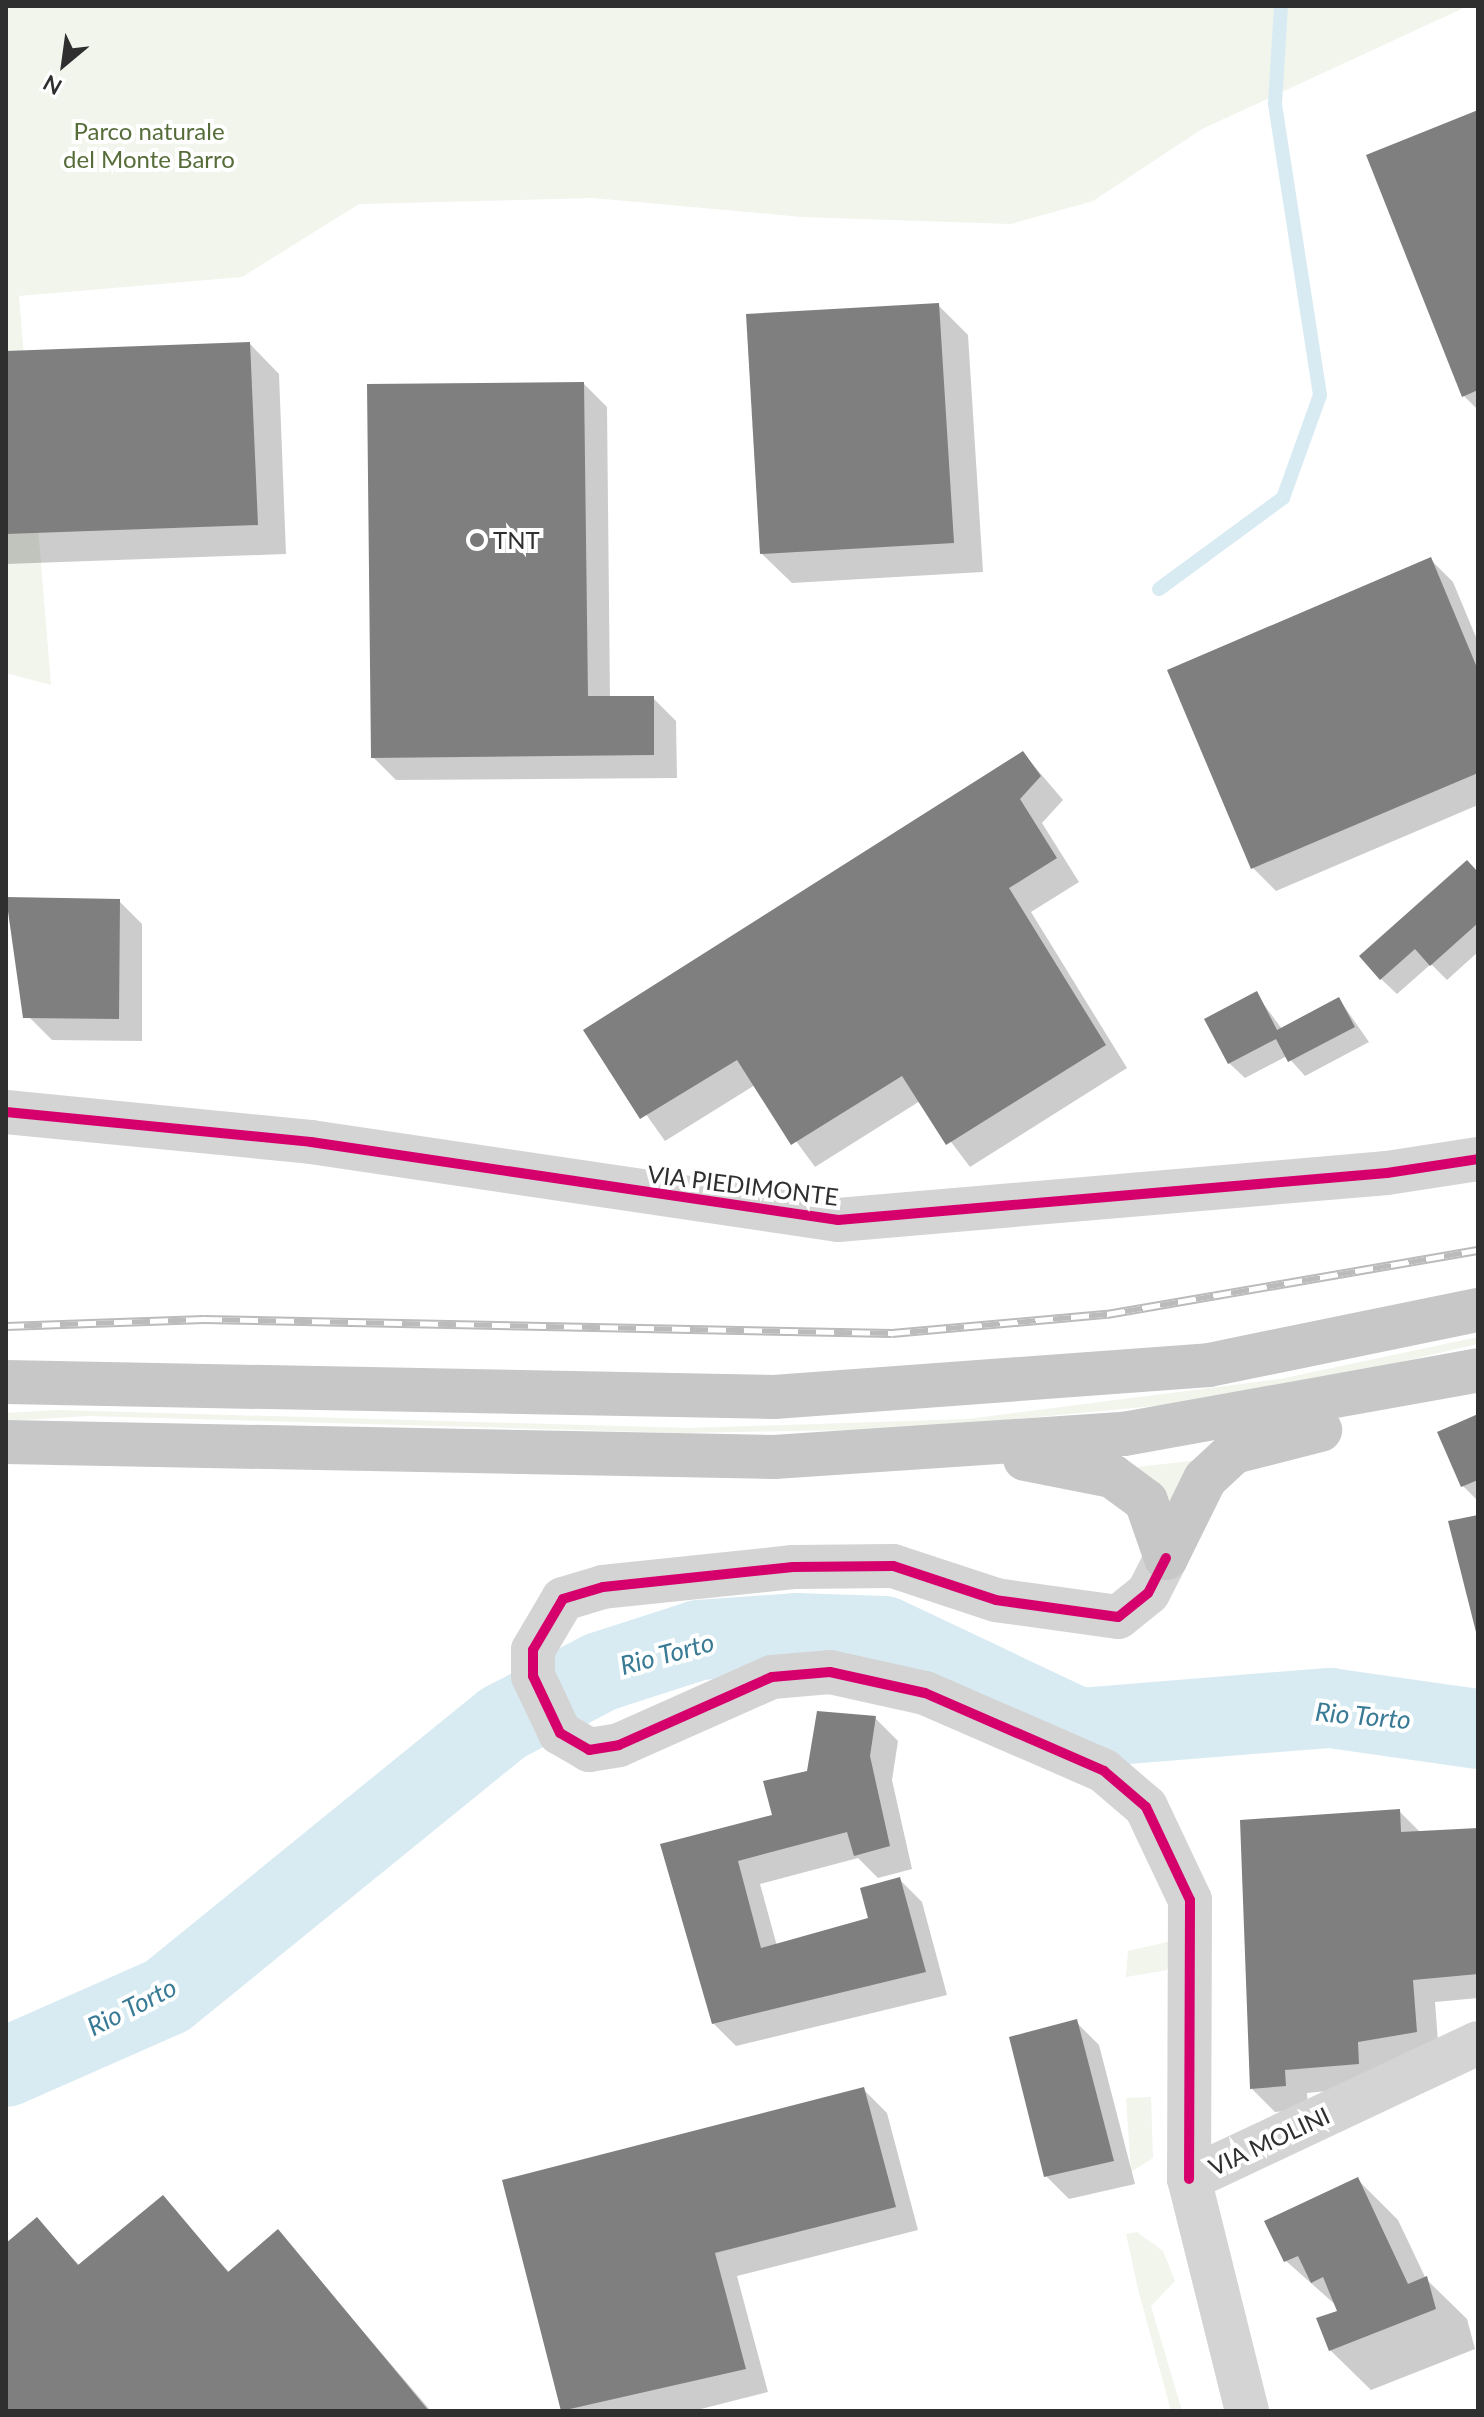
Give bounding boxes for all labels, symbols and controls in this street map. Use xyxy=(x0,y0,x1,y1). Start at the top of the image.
north arrow xyxy=(24,24,104,104)
text: N xyxy=(38,70,66,101)
park label: Parco naturale del Monte Barro xyxy=(63,117,235,173)
place label: TNT xyxy=(493,526,540,554)
marker: TNT xyxy=(468,531,486,549)
street label: VIA PIEDIMONTE xyxy=(645,1159,841,1211)
water label: Rio Torto xyxy=(616,1626,718,1682)
water label: Rio Torto xyxy=(1313,1696,1413,1736)
water label: Rio Torto xyxy=(82,1971,182,2043)
street label: VIA MOLINI xyxy=(1204,2100,1334,2182)

